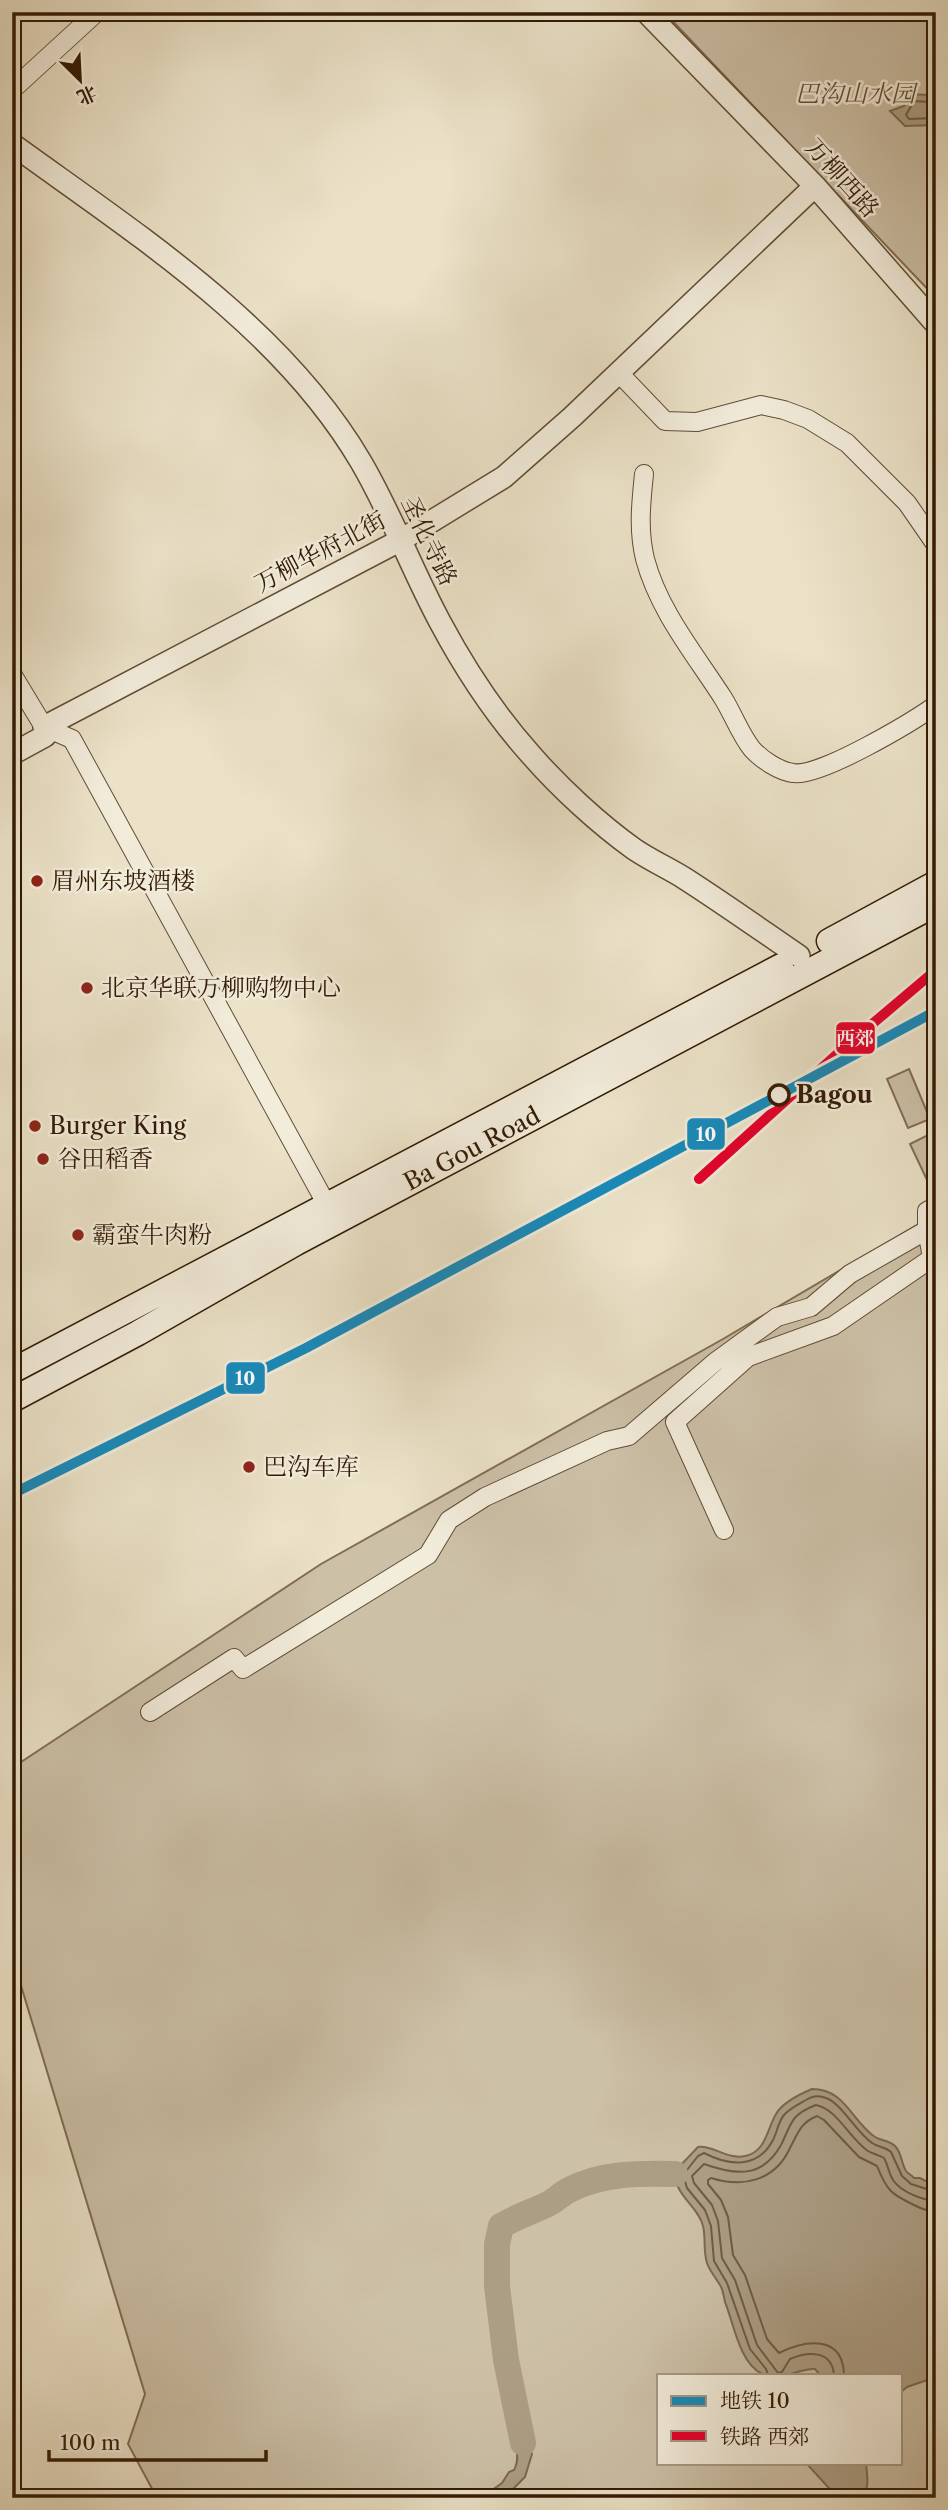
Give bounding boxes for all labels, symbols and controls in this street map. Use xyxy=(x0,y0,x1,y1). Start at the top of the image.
north arrow xyxy=(46,46,116,116)
park label: 巴沟山水园 xyxy=(795,79,919,108)
text: 北 xyxy=(73,81,100,109)
street label: 万柳西路 xyxy=(799,132,885,223)
street label: 圣化寺路 xyxy=(395,491,464,590)
street label: 万柳华府北街 xyxy=(249,505,390,598)
place label: 眉州东坡酒楼 xyxy=(51,866,195,895)
marker: 眉州东坡酒楼 xyxy=(29,873,45,889)
place label: 北京华联万柳购物中心 xyxy=(101,973,341,1002)
marker: 北京华联万柳购物中心 xyxy=(79,980,95,996)
line badge: 西郊 xyxy=(835,1021,876,1055)
text: 西郊 xyxy=(836,1027,874,1050)
place label: Bagou xyxy=(796,1080,873,1109)
marker: Bagou xyxy=(768,1084,790,1106)
street label: Ba Gou Road xyxy=(399,1100,545,1197)
place label: Burger King xyxy=(49,1111,187,1140)
line badge: 10 xyxy=(686,1117,726,1151)
marker: Burger King xyxy=(27,1118,43,1134)
text: 10 xyxy=(696,1123,716,1146)
place label: 谷田稻香 xyxy=(57,1144,153,1173)
marker: 谷田稻香 xyxy=(35,1151,51,1167)
place label: 霸蛮牛肉粉 xyxy=(92,1220,212,1249)
marker: 霸蛮牛肉粉 xyxy=(70,1227,86,1243)
line badge: 10 xyxy=(225,1361,266,1395)
text: 10 xyxy=(235,1367,255,1390)
place label: 巴沟车库 xyxy=(263,1452,359,1481)
marker: 巴沟车库 xyxy=(241,1459,257,1475)
legend xyxy=(657,2374,902,2464)
text: 地铁 10 xyxy=(720,2388,790,2413)
scale bar xyxy=(49,2419,266,2463)
text: 铁路 西郊 xyxy=(720,2424,810,2449)
text: 100 m xyxy=(60,2430,121,2455)

